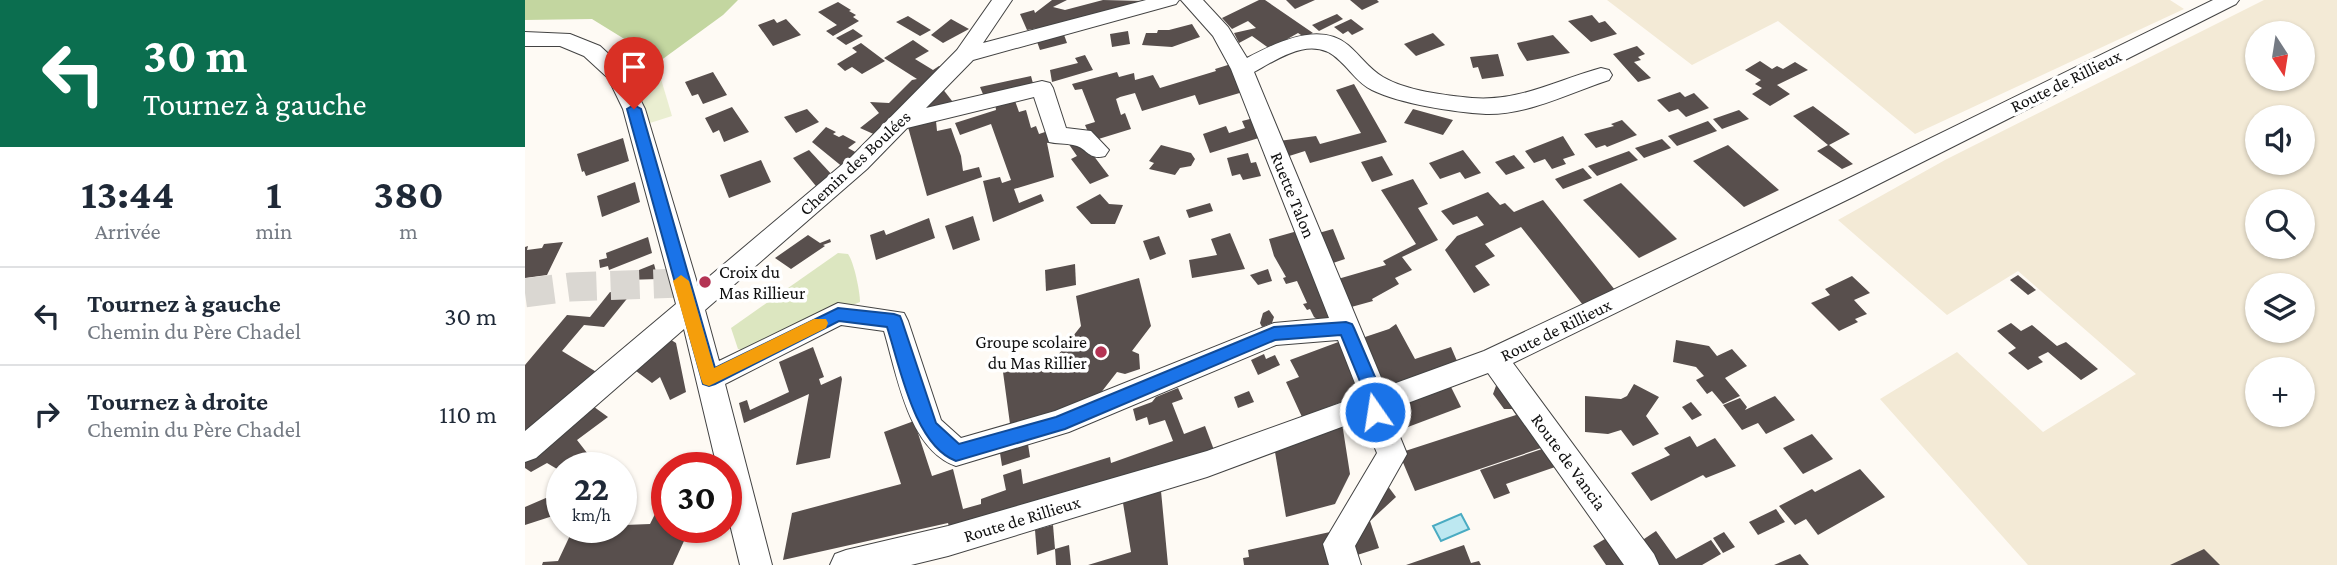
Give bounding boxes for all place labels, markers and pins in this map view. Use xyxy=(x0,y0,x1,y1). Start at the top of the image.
pin xyxy=(604,37,664,109)
place label: Croix du Mas Rillieur xyxy=(719,262,806,303)
marker: Croix du Mas Rillieur xyxy=(697,274,713,290)
place label: Groupe scolaire du Mas Rillier xyxy=(975,332,1088,373)
marker: Groupe scolaire du Mas Rillier xyxy=(1093,344,1109,360)

